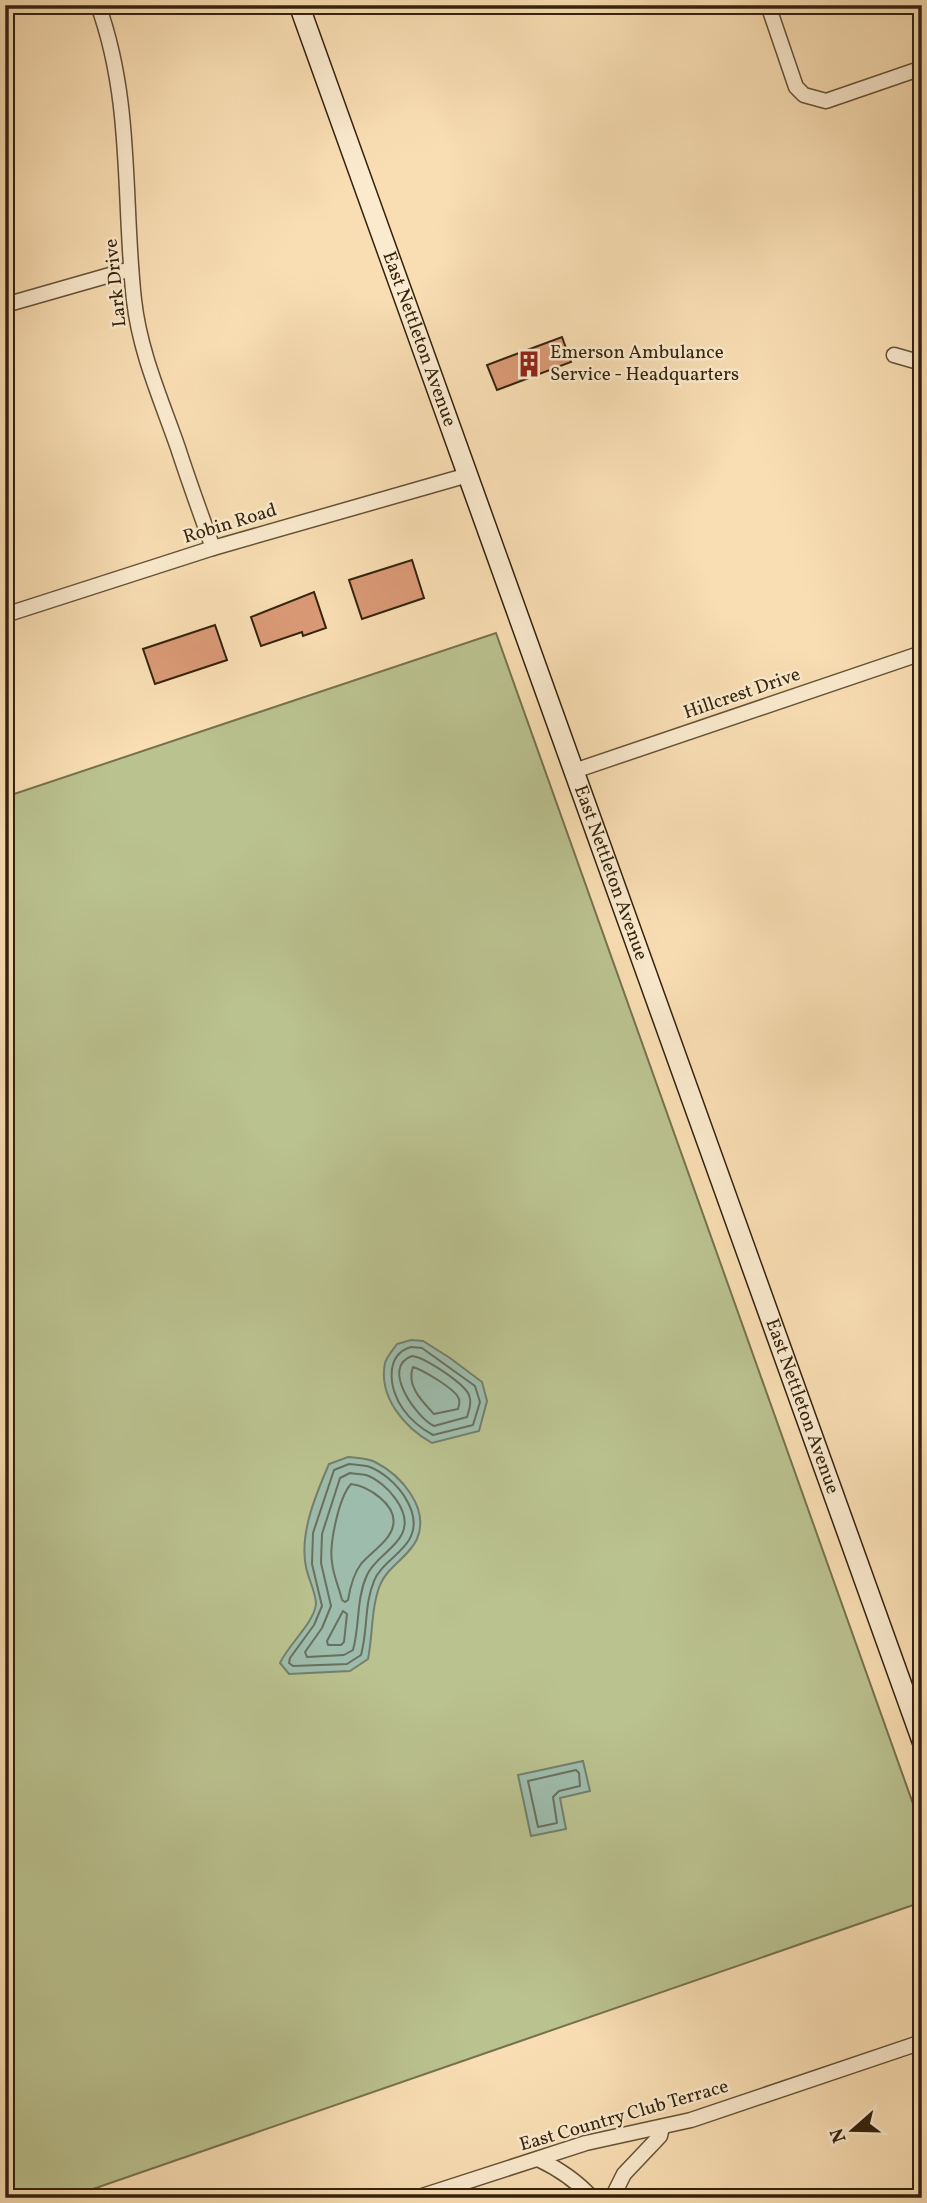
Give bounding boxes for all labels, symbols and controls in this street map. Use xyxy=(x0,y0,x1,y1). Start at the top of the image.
street label: Lark Drive xyxy=(98,238,134,328)
street label: East Nettleton Avenue xyxy=(376,248,462,430)
place label: Emerson Ambulance Service - Headquarters xyxy=(550,340,739,388)
building icon: Emerson Ambulance Service - Headquarters xyxy=(514,349,544,379)
street label: Robin Road xyxy=(180,497,280,551)
street label: Hillcrest Drive xyxy=(680,662,804,726)
street label: East Nettleton Avenue xyxy=(567,782,654,964)
street label: East Nettleton Avenue xyxy=(759,1315,845,1498)
street label: East Country Club Terrace xyxy=(516,2074,732,2158)
north arrow xyxy=(818,2094,888,2164)
text: N xyxy=(824,2124,853,2146)

